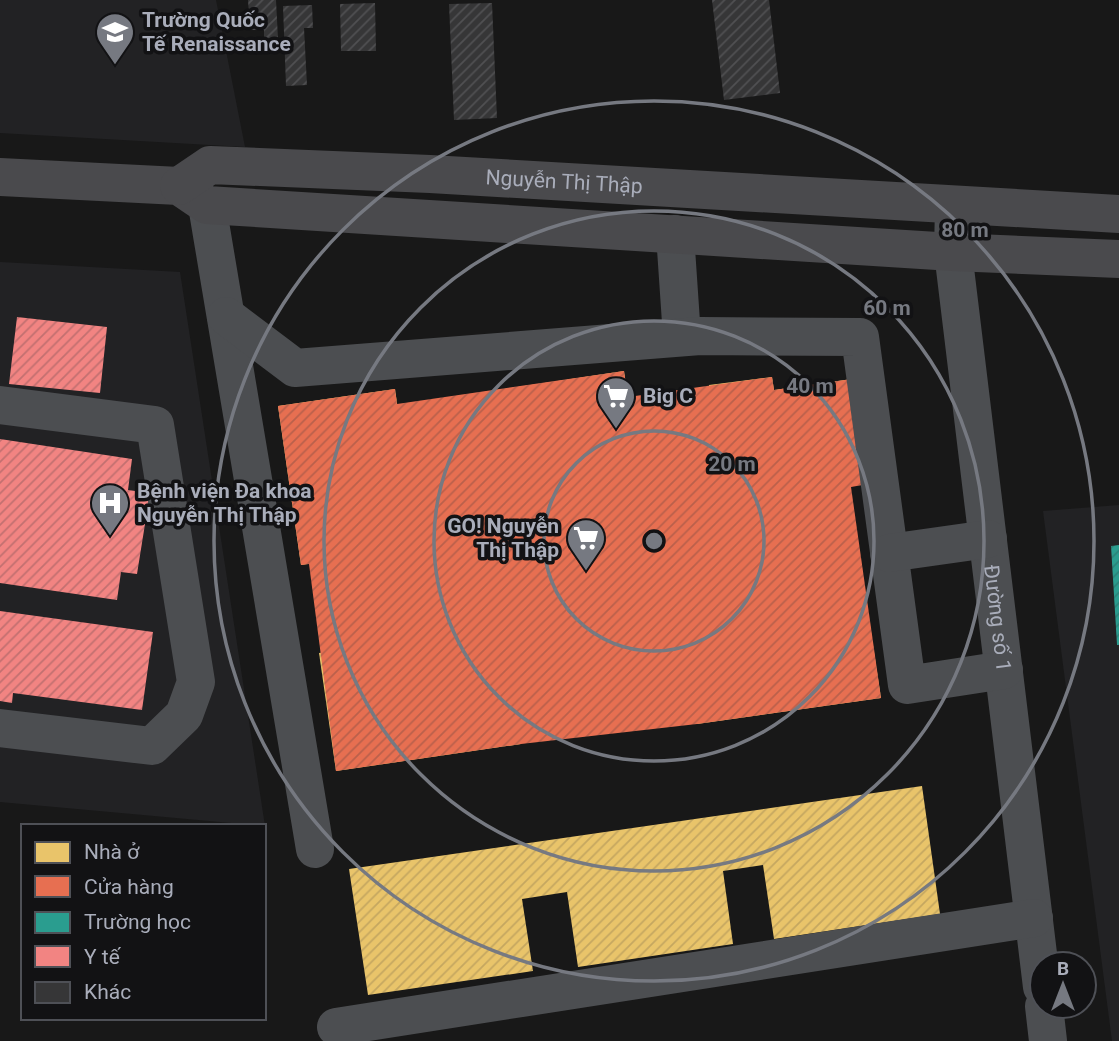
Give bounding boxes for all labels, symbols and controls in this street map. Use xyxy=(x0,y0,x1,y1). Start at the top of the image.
place label: Trường Quốc Tế Renaissance xyxy=(142,8,291,56)
school or university icon: Trường Quốc Tế Renaissance xyxy=(94,11,136,66)
street label: Nguyễn Thị Thập xyxy=(485,165,643,198)
text: 80 m xyxy=(941,218,989,242)
text: 60 m xyxy=(863,296,911,320)
text: 40 m xyxy=(786,374,834,398)
supermarket icon: Big C xyxy=(595,375,637,430)
place label: Big C xyxy=(643,384,693,408)
text: 20 m xyxy=(708,452,756,476)
place label: Bệnh viện Đa khoa Nguyễn Thị Thập xyxy=(137,479,312,527)
hospital icon: Bệnh viện Đa khoa Nguyễn Thị Thập xyxy=(89,482,131,537)
place label: GO! Nguyễn Thị Thập xyxy=(447,514,559,562)
supermarket icon: GO! Nguyễn Thị Thập xyxy=(565,517,607,572)
centre of rings xyxy=(642,529,666,553)
street label: Đường số 1 xyxy=(979,563,1016,673)
legend xyxy=(21,824,266,1020)
text: Nhà ở xyxy=(84,840,140,864)
text: Cửa hàng xyxy=(84,875,174,899)
text: Trường học xyxy=(84,910,191,934)
text: Y tế xyxy=(84,945,122,969)
north arrow xyxy=(1028,950,1098,1020)
text: B xyxy=(1057,957,1069,980)
text: Khác xyxy=(84,980,131,1004)

